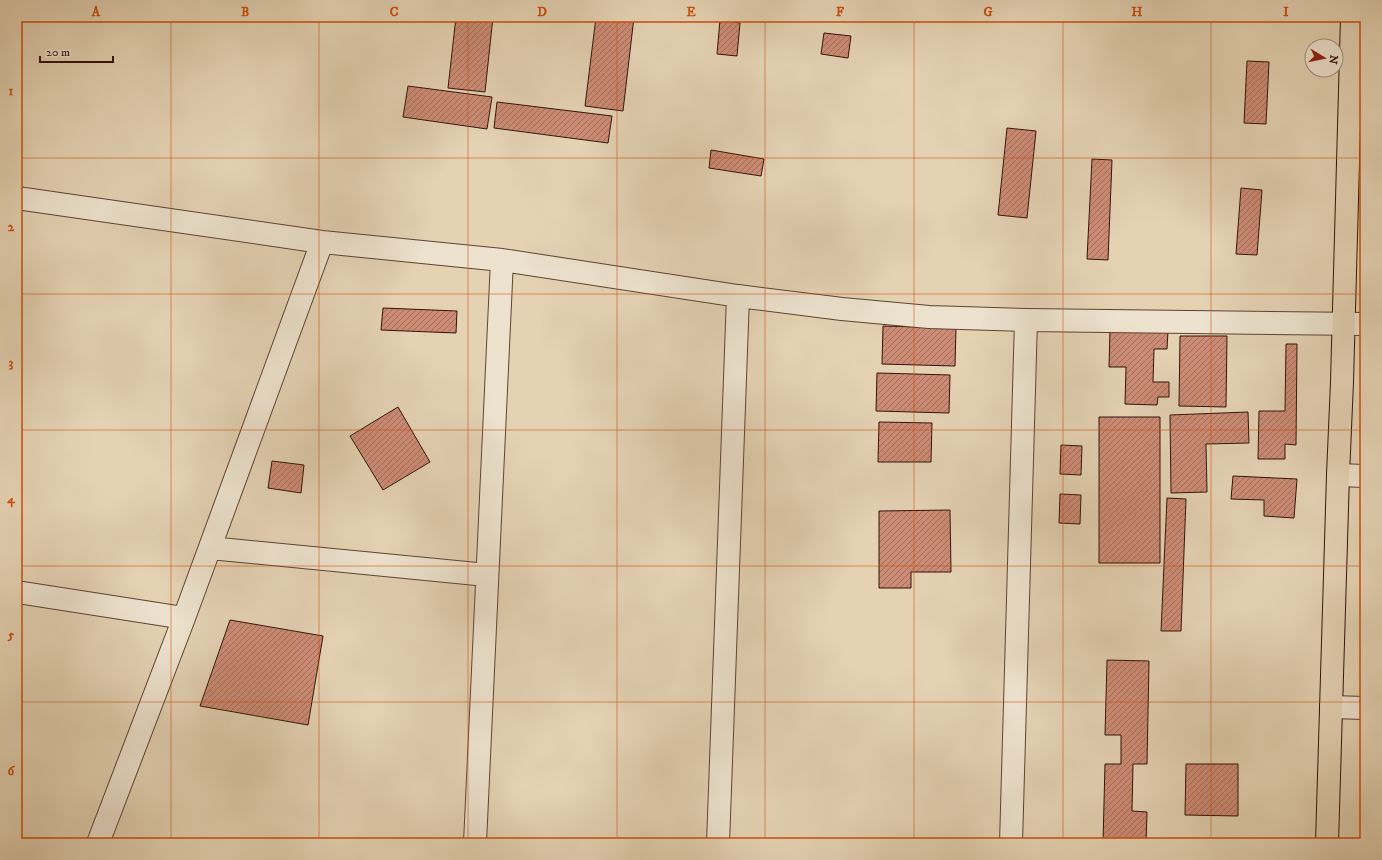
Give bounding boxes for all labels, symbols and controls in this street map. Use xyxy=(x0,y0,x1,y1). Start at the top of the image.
text: A xyxy=(91,4,101,20)
text: B xyxy=(241,4,249,20)
text: C xyxy=(390,4,399,20)
text: D xyxy=(537,4,547,20)
text: E xyxy=(686,4,696,20)
text: F xyxy=(836,4,845,20)
text: G xyxy=(983,4,993,20)
text: H xyxy=(1132,4,1143,20)
text: I xyxy=(1283,4,1289,20)
scale bar xyxy=(40,38,113,64)
north arrow xyxy=(1304,38,1344,78)
text: 20 m xyxy=(46,45,70,60)
text: N xyxy=(1325,54,1341,65)
text: 1 xyxy=(9,83,14,99)
text: 2 xyxy=(8,219,15,235)
text: 3 xyxy=(9,355,14,371)
text: 4 xyxy=(6,491,15,508)
text: 5 xyxy=(7,627,15,643)
text: 6 xyxy=(8,763,16,779)

